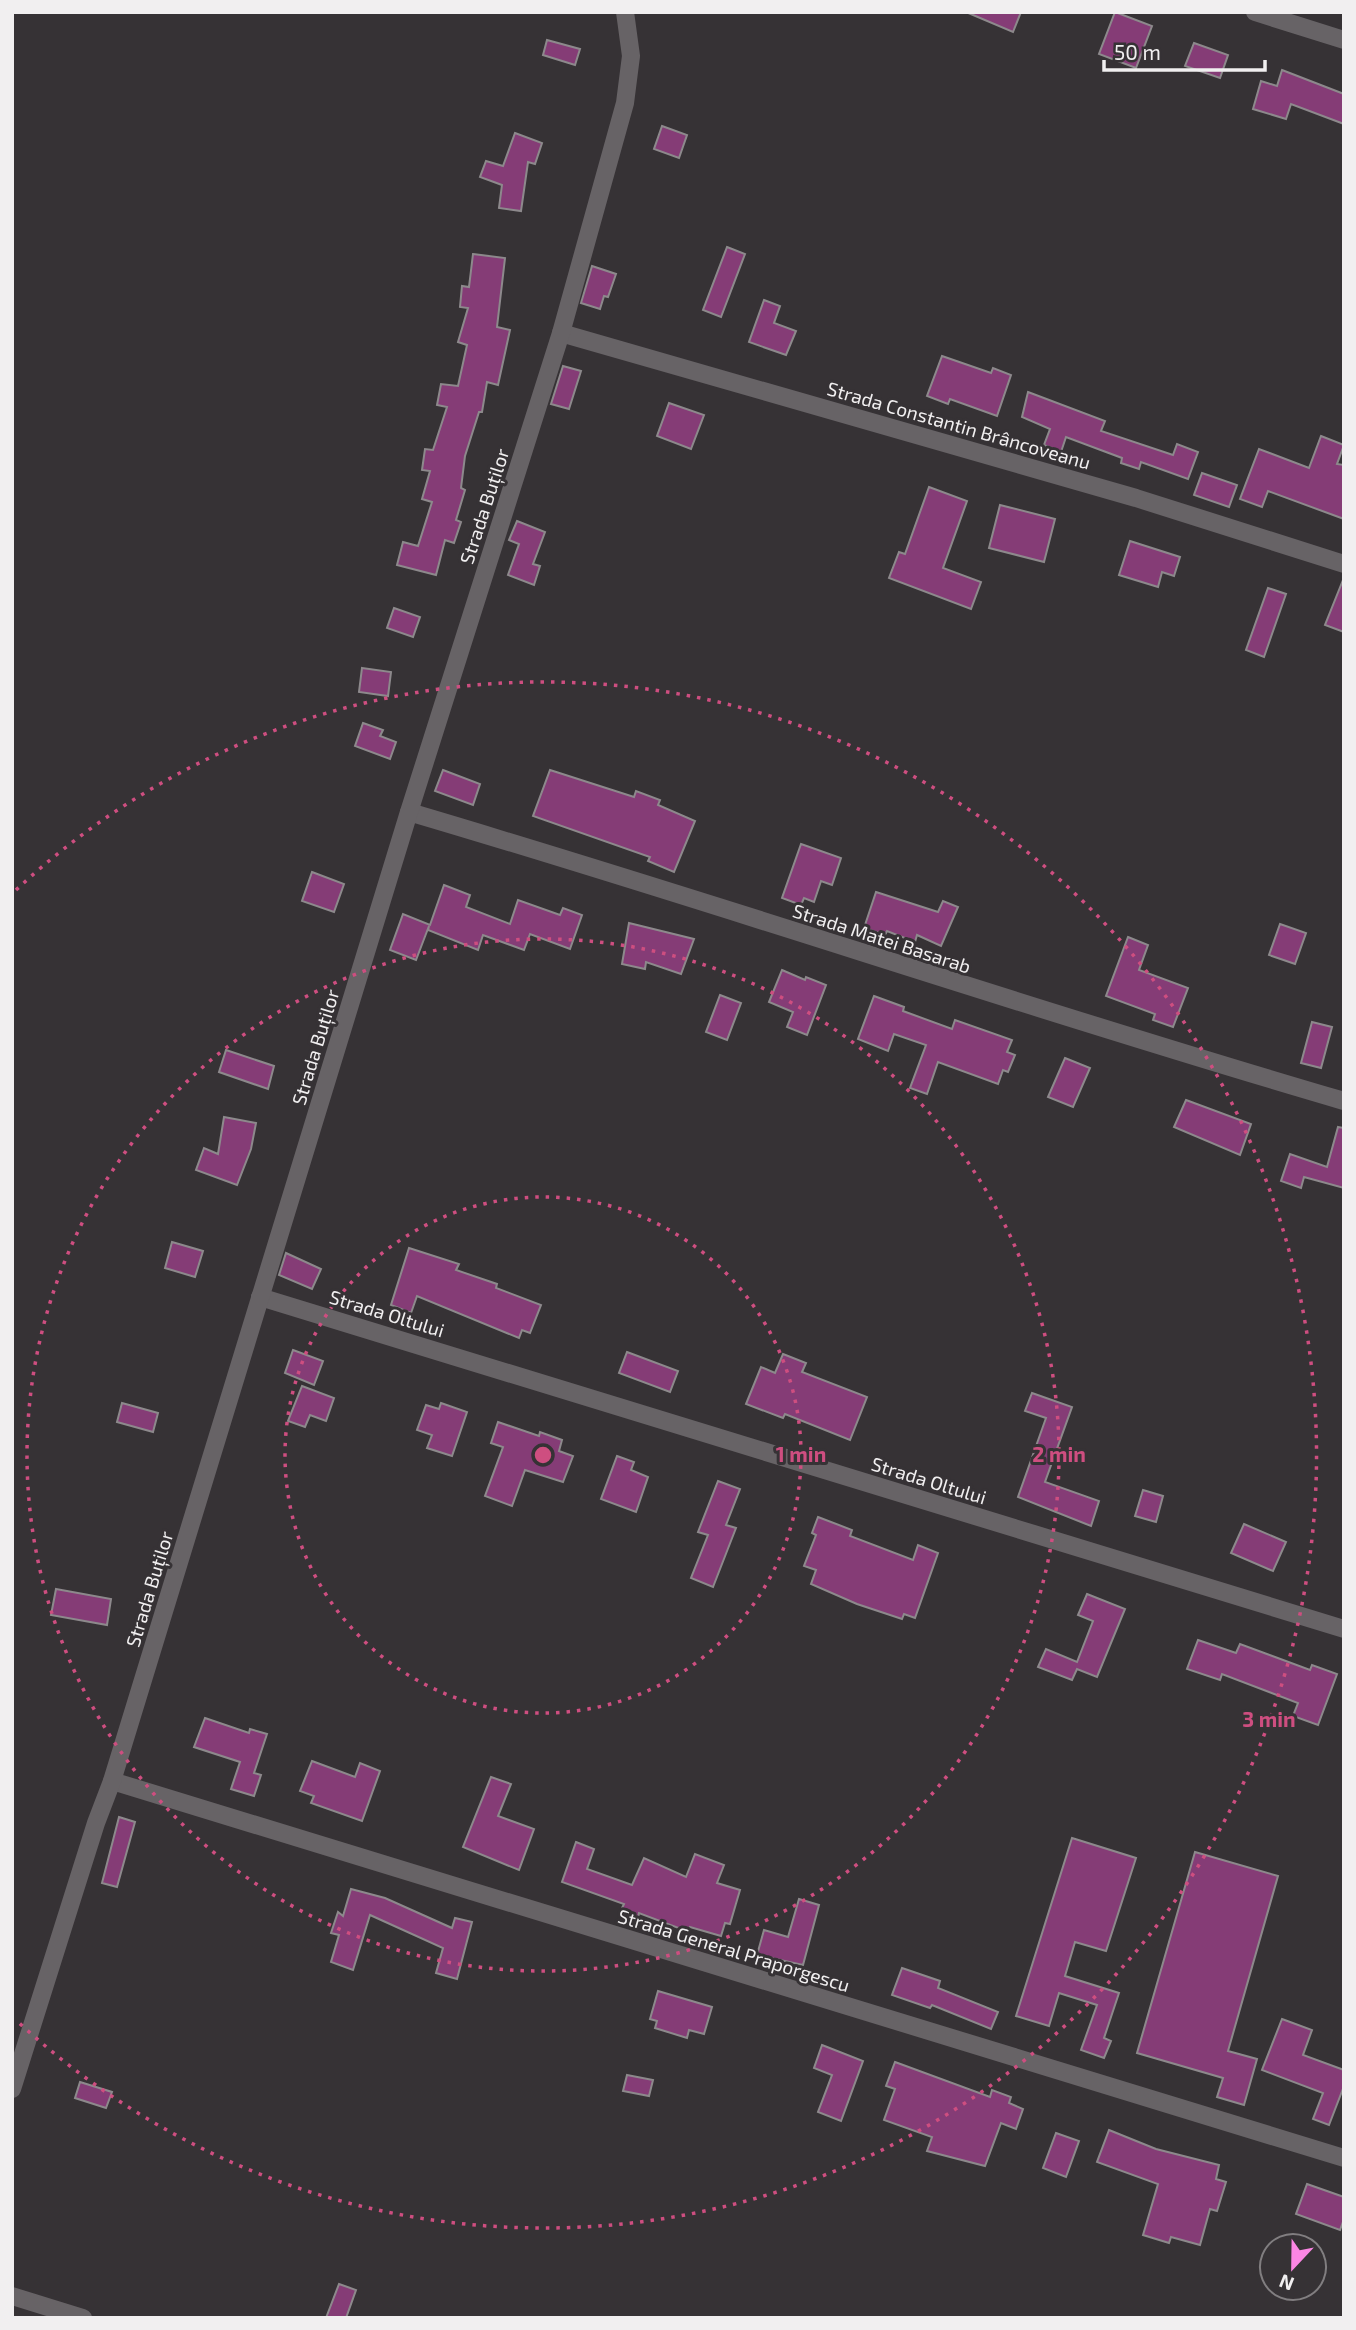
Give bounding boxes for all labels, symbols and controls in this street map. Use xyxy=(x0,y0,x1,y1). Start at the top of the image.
scale bar xyxy=(1104,28,1265,72)
text: 50 m xyxy=(1114,39,1161,64)
street label: Strada Constantin Brâncoveanu xyxy=(825,376,1093,474)
street label: Strada Buților xyxy=(455,445,515,567)
street label: Strada Matei Basarab xyxy=(790,898,974,978)
street label: Strada Buților xyxy=(286,986,346,1108)
street label: Strada Oltului xyxy=(327,1285,447,1341)
text: 1 min xyxy=(776,1441,826,1466)
text: 2 min xyxy=(1032,1441,1086,1466)
centre of rings xyxy=(531,1443,555,1467)
street label: Strada Oltului xyxy=(869,1452,989,1508)
street label: Strada Buților xyxy=(120,1528,180,1650)
text: 3 min xyxy=(1242,1706,1296,1731)
street label: Strada General Praporgescu xyxy=(615,1904,853,1996)
north arrow xyxy=(1258,2232,1328,2302)
text: N xyxy=(1276,2270,1297,2296)

